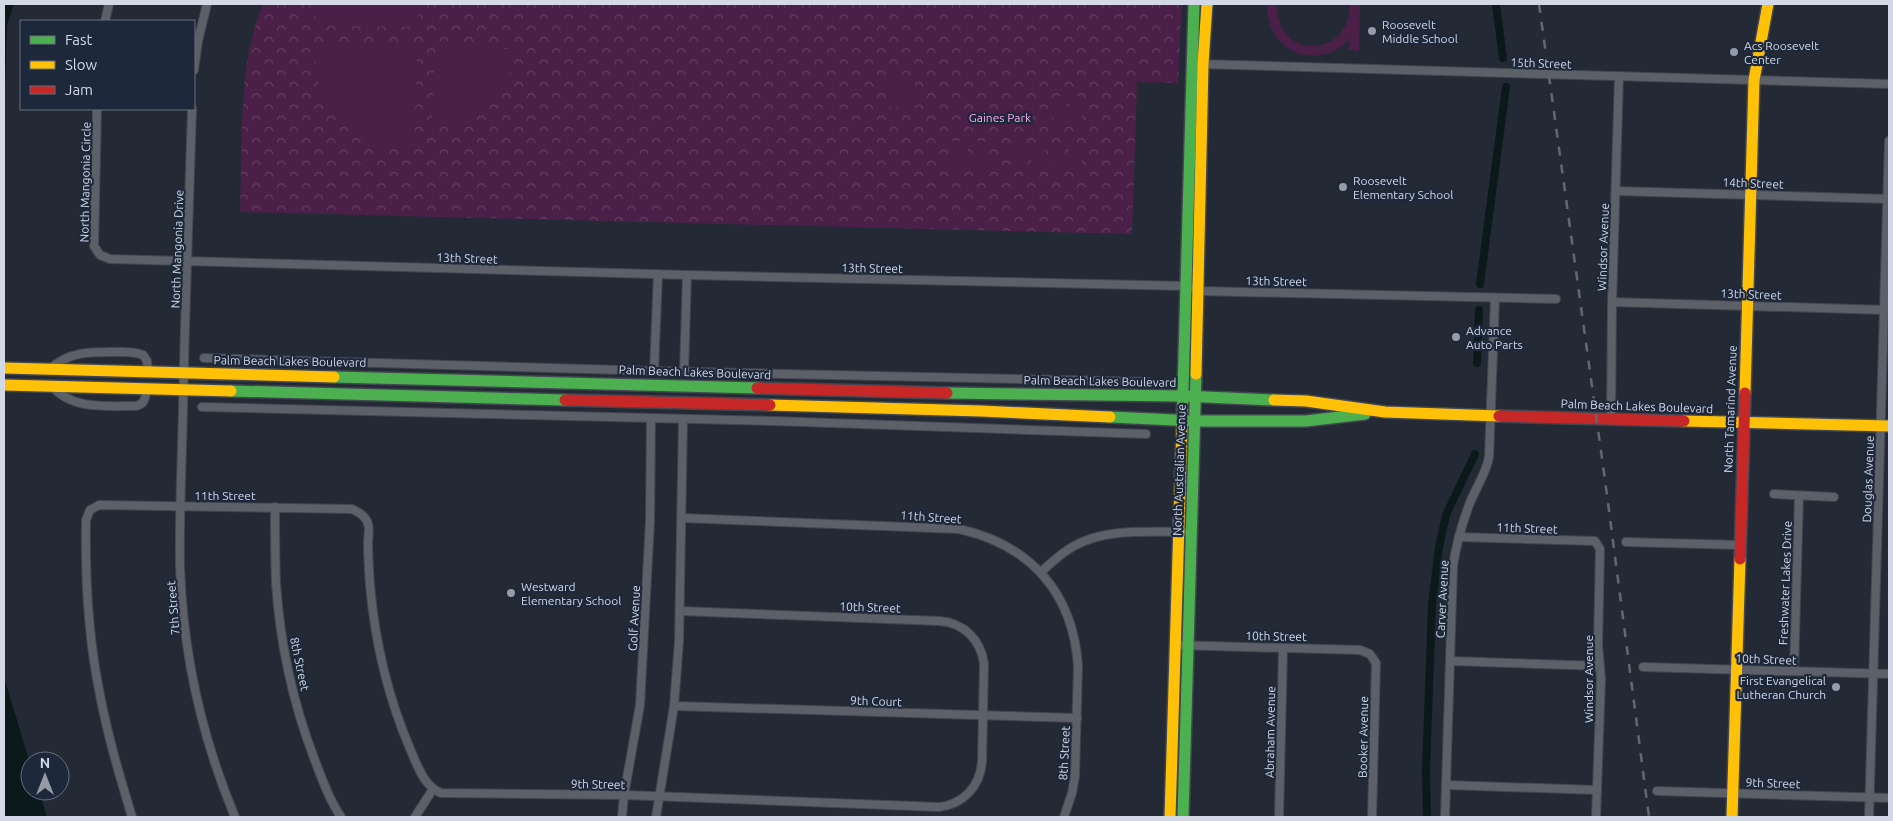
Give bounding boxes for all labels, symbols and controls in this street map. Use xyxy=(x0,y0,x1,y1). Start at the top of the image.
place label: Roosevelt Middle School xyxy=(1382,18,1458,45)
legend xyxy=(20,20,195,110)
marker: Roosevelt Middle School xyxy=(1366,25,1378,37)
text: Fast xyxy=(65,31,93,48)
place label: Acs Roosevelt Center xyxy=(1744,39,1819,66)
marker: Acs Roosevelt Center xyxy=(1728,46,1740,58)
street label: 15th Street xyxy=(1510,55,1572,71)
text: Slow xyxy=(65,56,98,73)
text: Jam xyxy=(65,81,93,98)
park label: Gaines Park xyxy=(969,111,1031,124)
street label: North Mangonia Circle xyxy=(77,122,93,242)
place label: Roosevelt Elementary School xyxy=(1353,174,1453,201)
street label: 14th Street xyxy=(1722,175,1784,191)
marker: Roosevelt Elementary School xyxy=(1337,181,1349,193)
street label: North Mangonia Drive xyxy=(168,189,186,309)
street label: Windsor Avenue xyxy=(1595,203,1611,291)
street label: 13th Street xyxy=(436,250,498,266)
street label: 13th Street xyxy=(841,261,903,275)
street label: 13th Street xyxy=(1245,274,1307,288)
street label: 13th Street xyxy=(1720,286,1782,302)
place label: Advance Auto Parts xyxy=(1466,324,1523,351)
marker: Advance Auto Parts xyxy=(1450,331,1462,343)
street label: North Tamarind Avenue xyxy=(1721,345,1739,473)
street label: Palm Beach Lakes Boulevard xyxy=(214,353,366,369)
street label: Palm Beach Lakes Boulevard xyxy=(618,363,772,381)
street label: Palm Beach Lakes Boulevard xyxy=(1024,373,1176,389)
street label: Palm Beach Lakes Boulevard xyxy=(1560,397,1714,415)
street label: North Australian Avenue xyxy=(1170,404,1188,536)
street label: Douglas Avenue xyxy=(1860,435,1876,523)
street label: 11th Street xyxy=(194,489,256,502)
street label: 11th Street xyxy=(900,508,962,526)
street label: 11th Street xyxy=(1496,520,1558,536)
street label: Freshwater Lakes Drive xyxy=(1776,521,1794,645)
street label: Carver Avenue xyxy=(1433,559,1451,639)
street label: 7th Street xyxy=(164,580,182,636)
place label: Westward Elementary School xyxy=(521,580,621,607)
street label: Golf Avenue xyxy=(626,585,642,651)
marker: Westward Elementary School xyxy=(505,587,517,599)
street label: 10th Street xyxy=(839,599,901,615)
street label: 10th Street xyxy=(1245,629,1307,643)
street label: Windsor Avenue xyxy=(1582,635,1595,723)
street label: 8th Street xyxy=(288,636,312,692)
street label: 10th Street xyxy=(1735,651,1797,667)
place label: First Evangelical Lutheran Church xyxy=(1737,674,1826,701)
marker: First Evangelical Lutheran Church xyxy=(1830,681,1842,693)
street label: Abraham Avenue xyxy=(1263,686,1277,778)
street label: 9th Court xyxy=(850,694,902,708)
street label: Booker Avenue xyxy=(1356,696,1370,778)
street label: 8th Street xyxy=(1056,725,1072,781)
north arrow xyxy=(20,751,70,801)
text: N xyxy=(40,755,50,771)
street label: 9th Street xyxy=(1745,776,1801,790)
street label: 9th Street xyxy=(571,777,626,791)

